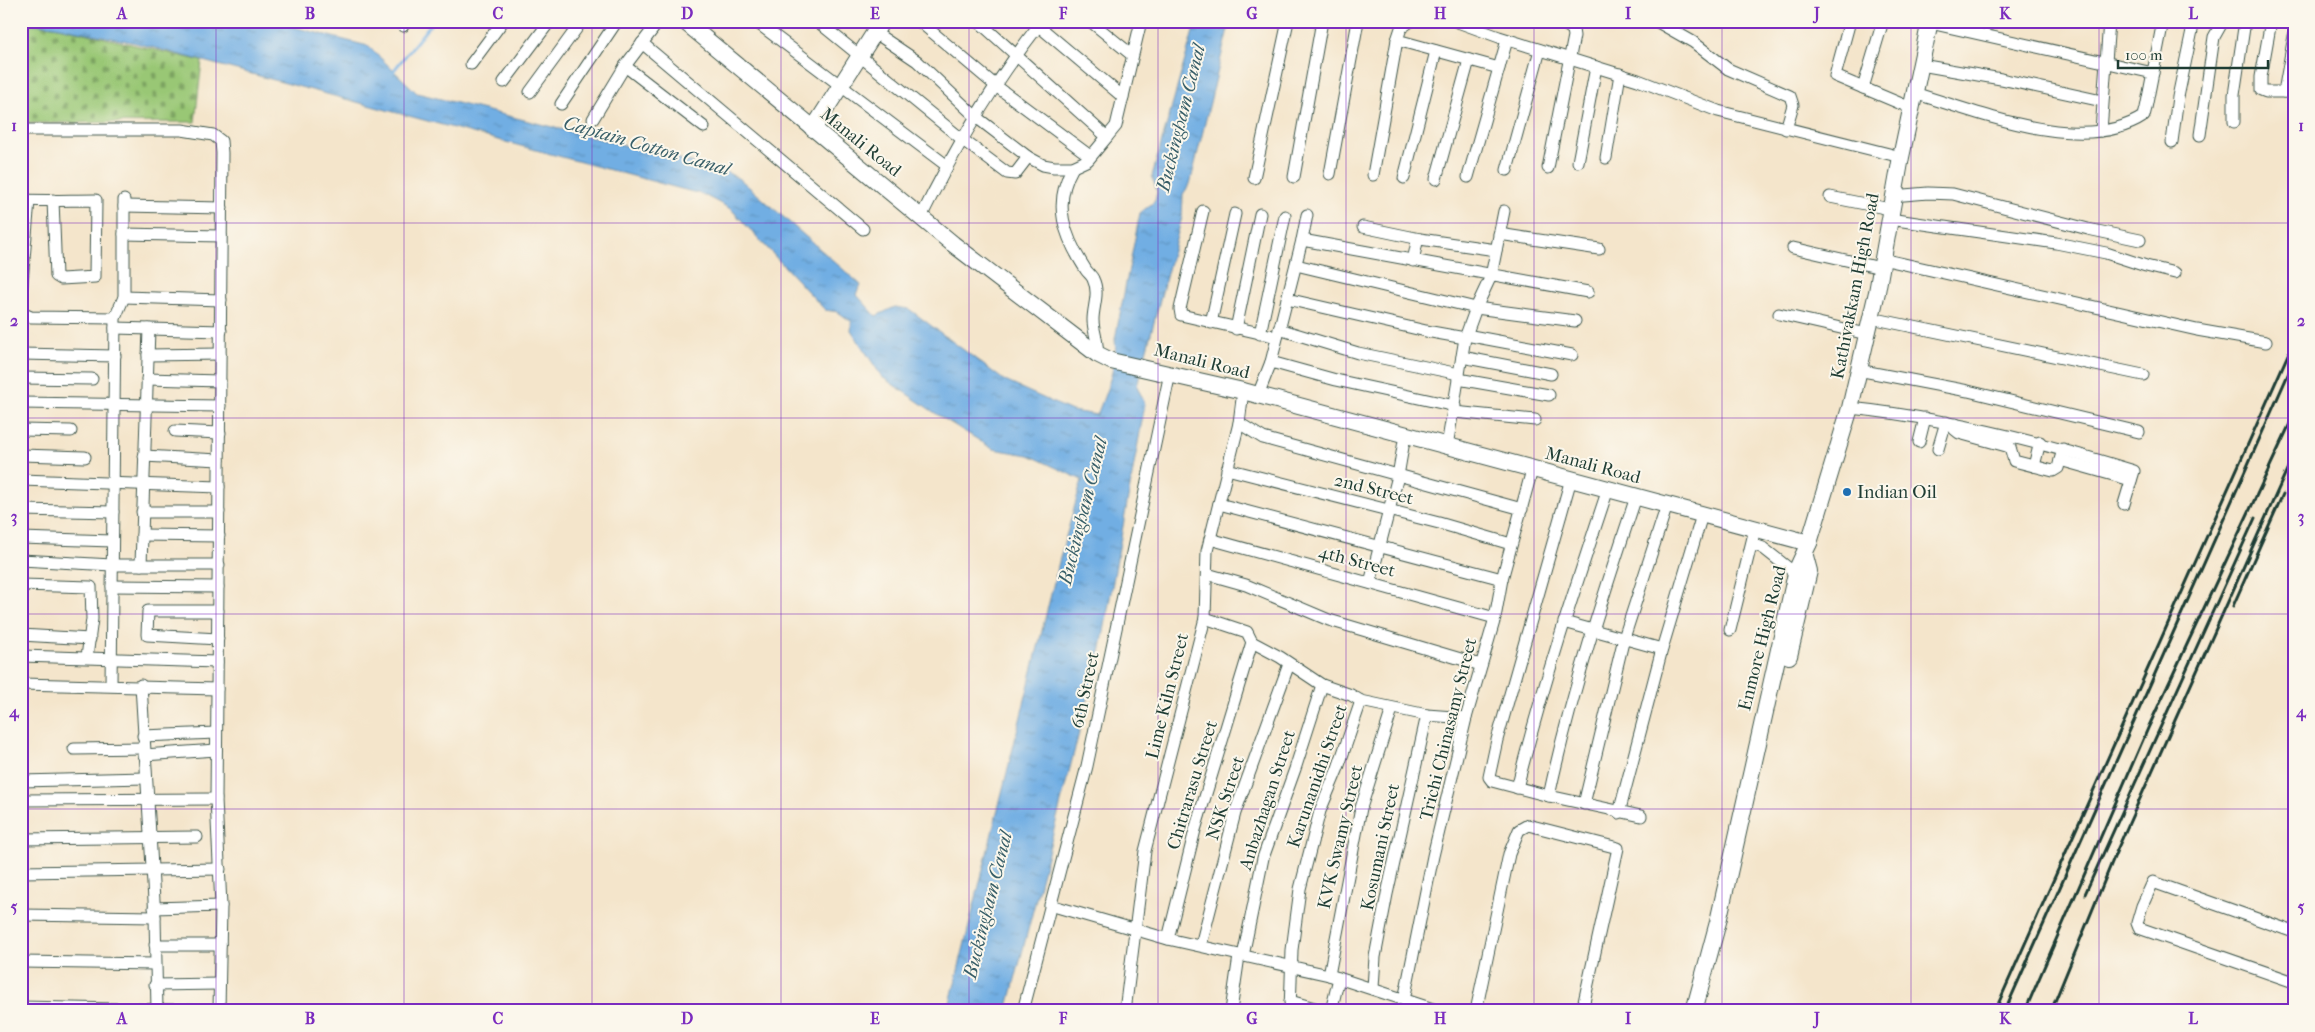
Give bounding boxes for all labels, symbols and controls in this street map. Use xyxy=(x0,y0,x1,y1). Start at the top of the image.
text: A xyxy=(116,4,128,23)
text: B xyxy=(305,4,315,23)
text: C xyxy=(493,4,504,23)
text: D xyxy=(681,4,693,23)
text: E xyxy=(870,4,880,23)
text: F xyxy=(1058,4,1068,23)
text: G xyxy=(1246,4,1258,23)
text: H xyxy=(1434,4,1447,23)
text: I xyxy=(1625,4,1632,23)
text: J xyxy=(1812,4,1820,24)
text: K xyxy=(1999,4,2012,23)
text: L xyxy=(2188,4,2198,23)
scale bar xyxy=(2118,38,2268,70)
water label: Buckingham Canal xyxy=(1152,40,1210,195)
text: 100 m xyxy=(2125,46,2163,64)
street label: Manali Road xyxy=(816,103,905,181)
water label: Captain Cotton Canal xyxy=(561,112,735,181)
text: 1 xyxy=(11,116,17,135)
text: 1 xyxy=(2298,116,2304,135)
street label: Kathivakkam High Road xyxy=(1827,191,1884,381)
text: 2 xyxy=(10,311,18,330)
text: 2 xyxy=(2297,311,2305,330)
street label: Manali Road xyxy=(1152,339,1252,384)
water label: Buckingham Canal xyxy=(1054,433,1112,588)
street label: Manali Road xyxy=(1543,443,1643,488)
street label: 2nd Street xyxy=(1332,470,1416,510)
place label: Indian Oil xyxy=(1857,482,1937,503)
marker: Indian Oil xyxy=(1841,486,1853,498)
text: 3 xyxy=(11,507,17,527)
text: 3 xyxy=(2298,507,2304,527)
street label: 4th Street xyxy=(1316,541,1398,582)
street label: Enmore High Road xyxy=(1734,563,1791,713)
street label: Lime Kiln Street xyxy=(1142,630,1193,761)
street label: Trichi Chinasamy Street xyxy=(1416,635,1481,823)
street label: 6th Street xyxy=(1067,649,1104,730)
street label: Karunanidhi Street xyxy=(1283,701,1352,851)
text: 4 xyxy=(8,702,20,722)
text: 4 xyxy=(2295,702,2307,722)
street label: Chitrarasu Street xyxy=(1163,717,1222,852)
street label: Anbazhagan Street xyxy=(1235,727,1300,874)
street label: NSK Street xyxy=(1202,753,1249,843)
street label: KVK Swamy Street xyxy=(1314,762,1367,911)
street label: Kosumani Street xyxy=(1357,781,1404,912)
water label: Buckingham Canal xyxy=(959,827,1017,982)
text: 5 xyxy=(11,897,18,916)
text: 5 xyxy=(2298,897,2305,916)
text: A xyxy=(116,1009,128,1028)
text: B xyxy=(305,1009,315,1028)
text: C xyxy=(493,1009,504,1028)
text: D xyxy=(681,1009,693,1028)
text: E xyxy=(870,1009,880,1028)
text: F xyxy=(1058,1009,1068,1028)
text: G xyxy=(1246,1009,1258,1028)
text: H xyxy=(1434,1009,1447,1028)
text: I xyxy=(1625,1009,1632,1028)
text: J xyxy=(1812,1009,1820,1029)
text: K xyxy=(1999,1009,2012,1028)
text: L xyxy=(2188,1009,2198,1028)

